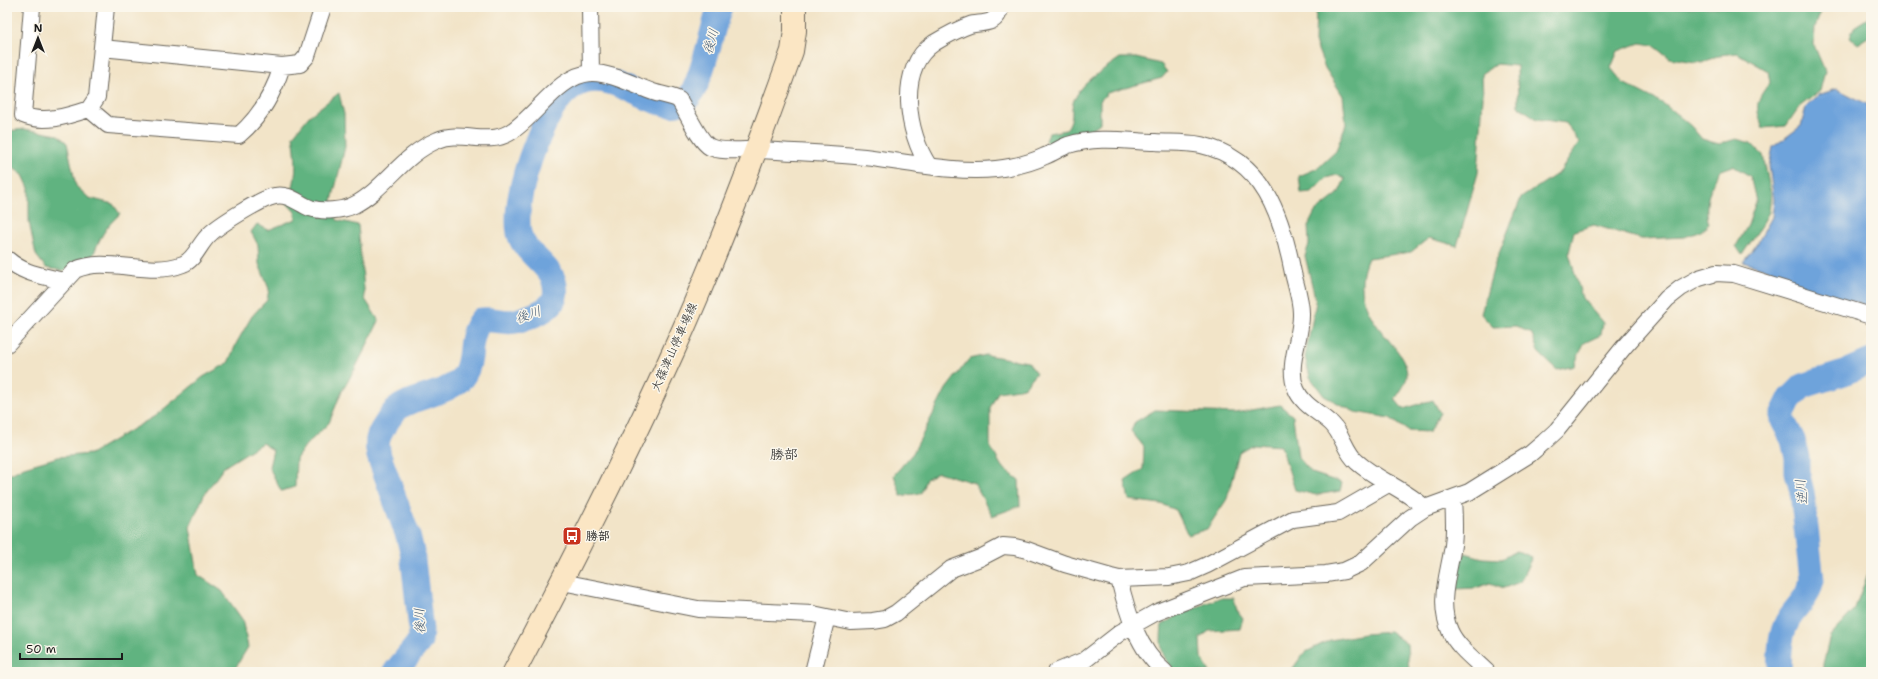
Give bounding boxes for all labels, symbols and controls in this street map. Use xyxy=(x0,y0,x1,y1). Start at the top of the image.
north arrow xyxy=(18,18,58,58)
text: N xyxy=(34,21,43,36)
water label: 後川 xyxy=(699,26,722,56)
street label: 大篠津山停車場線 xyxy=(647,300,701,394)
water label: 後川 xyxy=(513,302,543,327)
district label: 勝部 xyxy=(770,445,798,463)
water label: 逆川 xyxy=(1791,478,1812,506)
bus stop icon: 勝部 xyxy=(561,525,583,547)
place label: 勝部 xyxy=(586,528,610,544)
water label: 後川 xyxy=(411,608,428,634)
scale bar xyxy=(20,635,122,661)
text: 50 m xyxy=(26,641,56,657)

